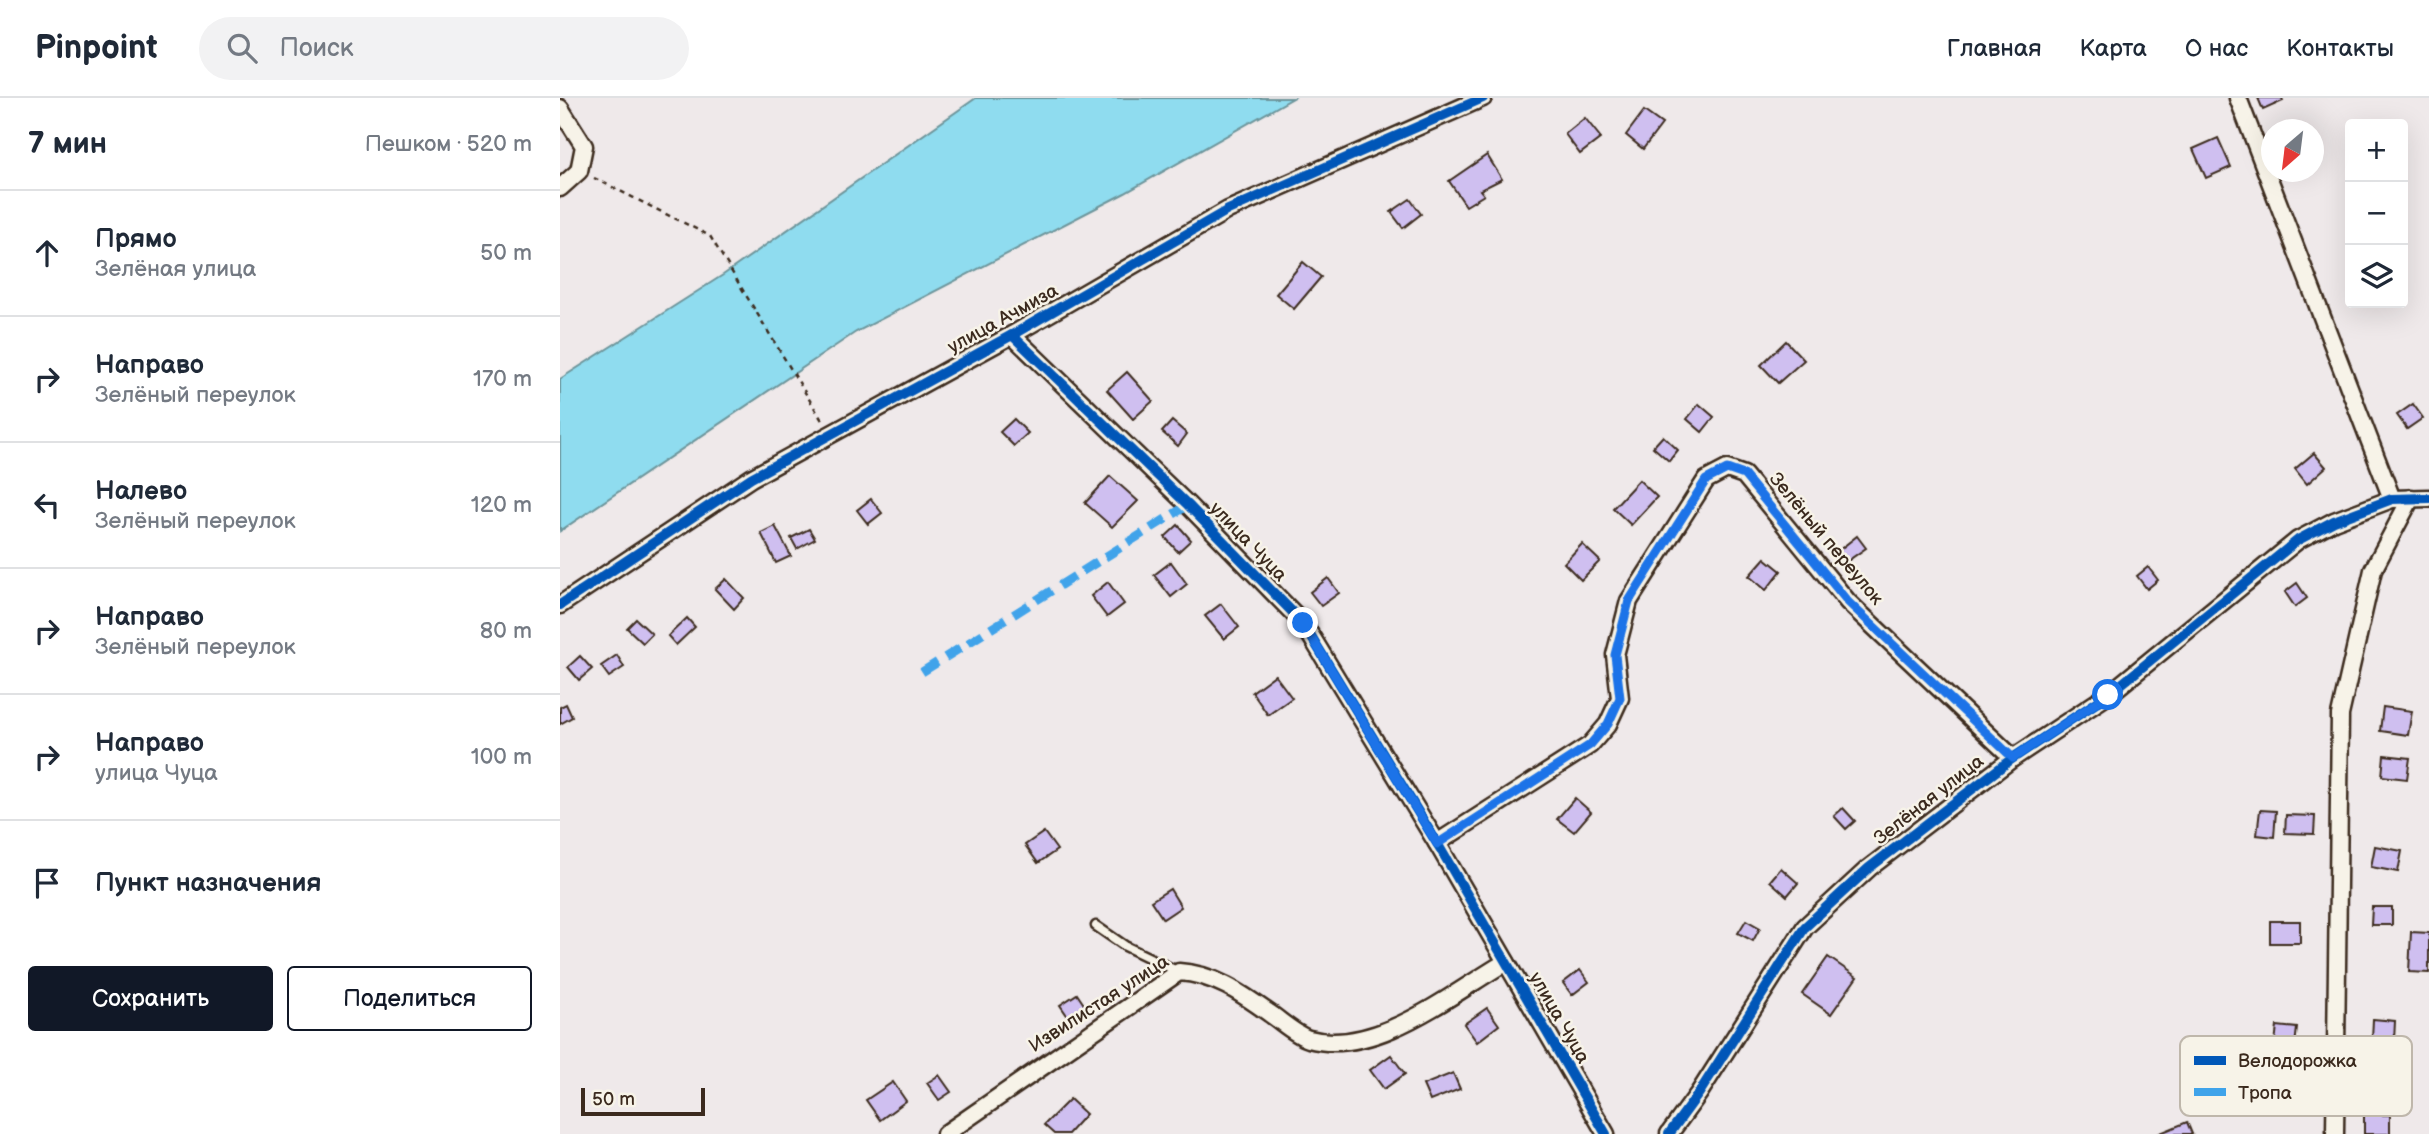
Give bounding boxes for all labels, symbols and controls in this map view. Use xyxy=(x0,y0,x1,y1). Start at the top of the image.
search box xyxy=(199,17,689,80)
text: Pinpoint xyxy=(35,28,157,68)
icon: search xyxy=(223,29,261,67)
text: Поиск xyxy=(279,33,354,64)
text: Главная xyxy=(1947,34,2041,63)
text: Карта xyxy=(2079,34,2147,63)
text: О нас xyxy=(2185,34,2248,63)
text: Контакты xyxy=(2286,34,2394,63)
north arrow xyxy=(2261,119,2324,182)
map controls xyxy=(2345,119,2408,308)
button: + xyxy=(2345,119,2408,182)
text: 7 мин xyxy=(28,126,107,162)
text: Пешком · 520 m xyxy=(365,130,532,158)
button: − xyxy=(2345,182,2408,245)
text: Прямо xyxy=(95,224,177,255)
icon: ahead xyxy=(28,234,66,272)
text: 50 m xyxy=(480,239,532,267)
button: layers xyxy=(2345,245,2408,308)
text: Зелёная улица xyxy=(95,255,256,283)
street label: улица Ачмиза xyxy=(944,279,1062,359)
text: Направо xyxy=(95,350,204,381)
icon: right xyxy=(28,360,66,398)
text: 170 m xyxy=(473,365,532,393)
text: Зелёный переулок xyxy=(95,381,296,409)
street label: Зелёный переулок xyxy=(1764,468,1888,610)
text: Налево xyxy=(95,476,187,507)
icon: left xyxy=(28,486,66,524)
text: 120 m xyxy=(471,491,532,519)
street label: улица Чуца xyxy=(1204,497,1292,587)
text: Зелёный переулок xyxy=(95,507,296,535)
text: Направо xyxy=(95,602,204,633)
route end xyxy=(1287,607,1318,638)
icon: right xyxy=(28,612,66,650)
text: 80 m xyxy=(480,617,532,645)
text: Зелёный переулок xyxy=(95,633,296,661)
route start xyxy=(2092,679,2123,710)
text: Направо xyxy=(95,728,204,759)
icon: right xyxy=(28,738,66,776)
text: 100 m xyxy=(471,743,532,771)
street label: Зелёная улица xyxy=(1869,750,1989,850)
text: улица Чуца xyxy=(95,759,218,787)
icon: arrive xyxy=(28,864,66,902)
text: Пункт назначения xyxy=(95,868,321,899)
street label: Извилистая улица xyxy=(1025,950,1173,1058)
button: Сохранить xyxy=(28,966,273,1031)
button: Поделиться xyxy=(287,966,532,1031)
street label: улица Чуца xyxy=(1524,968,1594,1068)
legend xyxy=(2180,1036,2412,1116)
text: Велодорожка xyxy=(2238,1050,2357,1073)
text: Тропа xyxy=(2238,1082,2292,1105)
scale bar xyxy=(581,1085,705,1117)
text: 50 m xyxy=(592,1088,635,1111)

